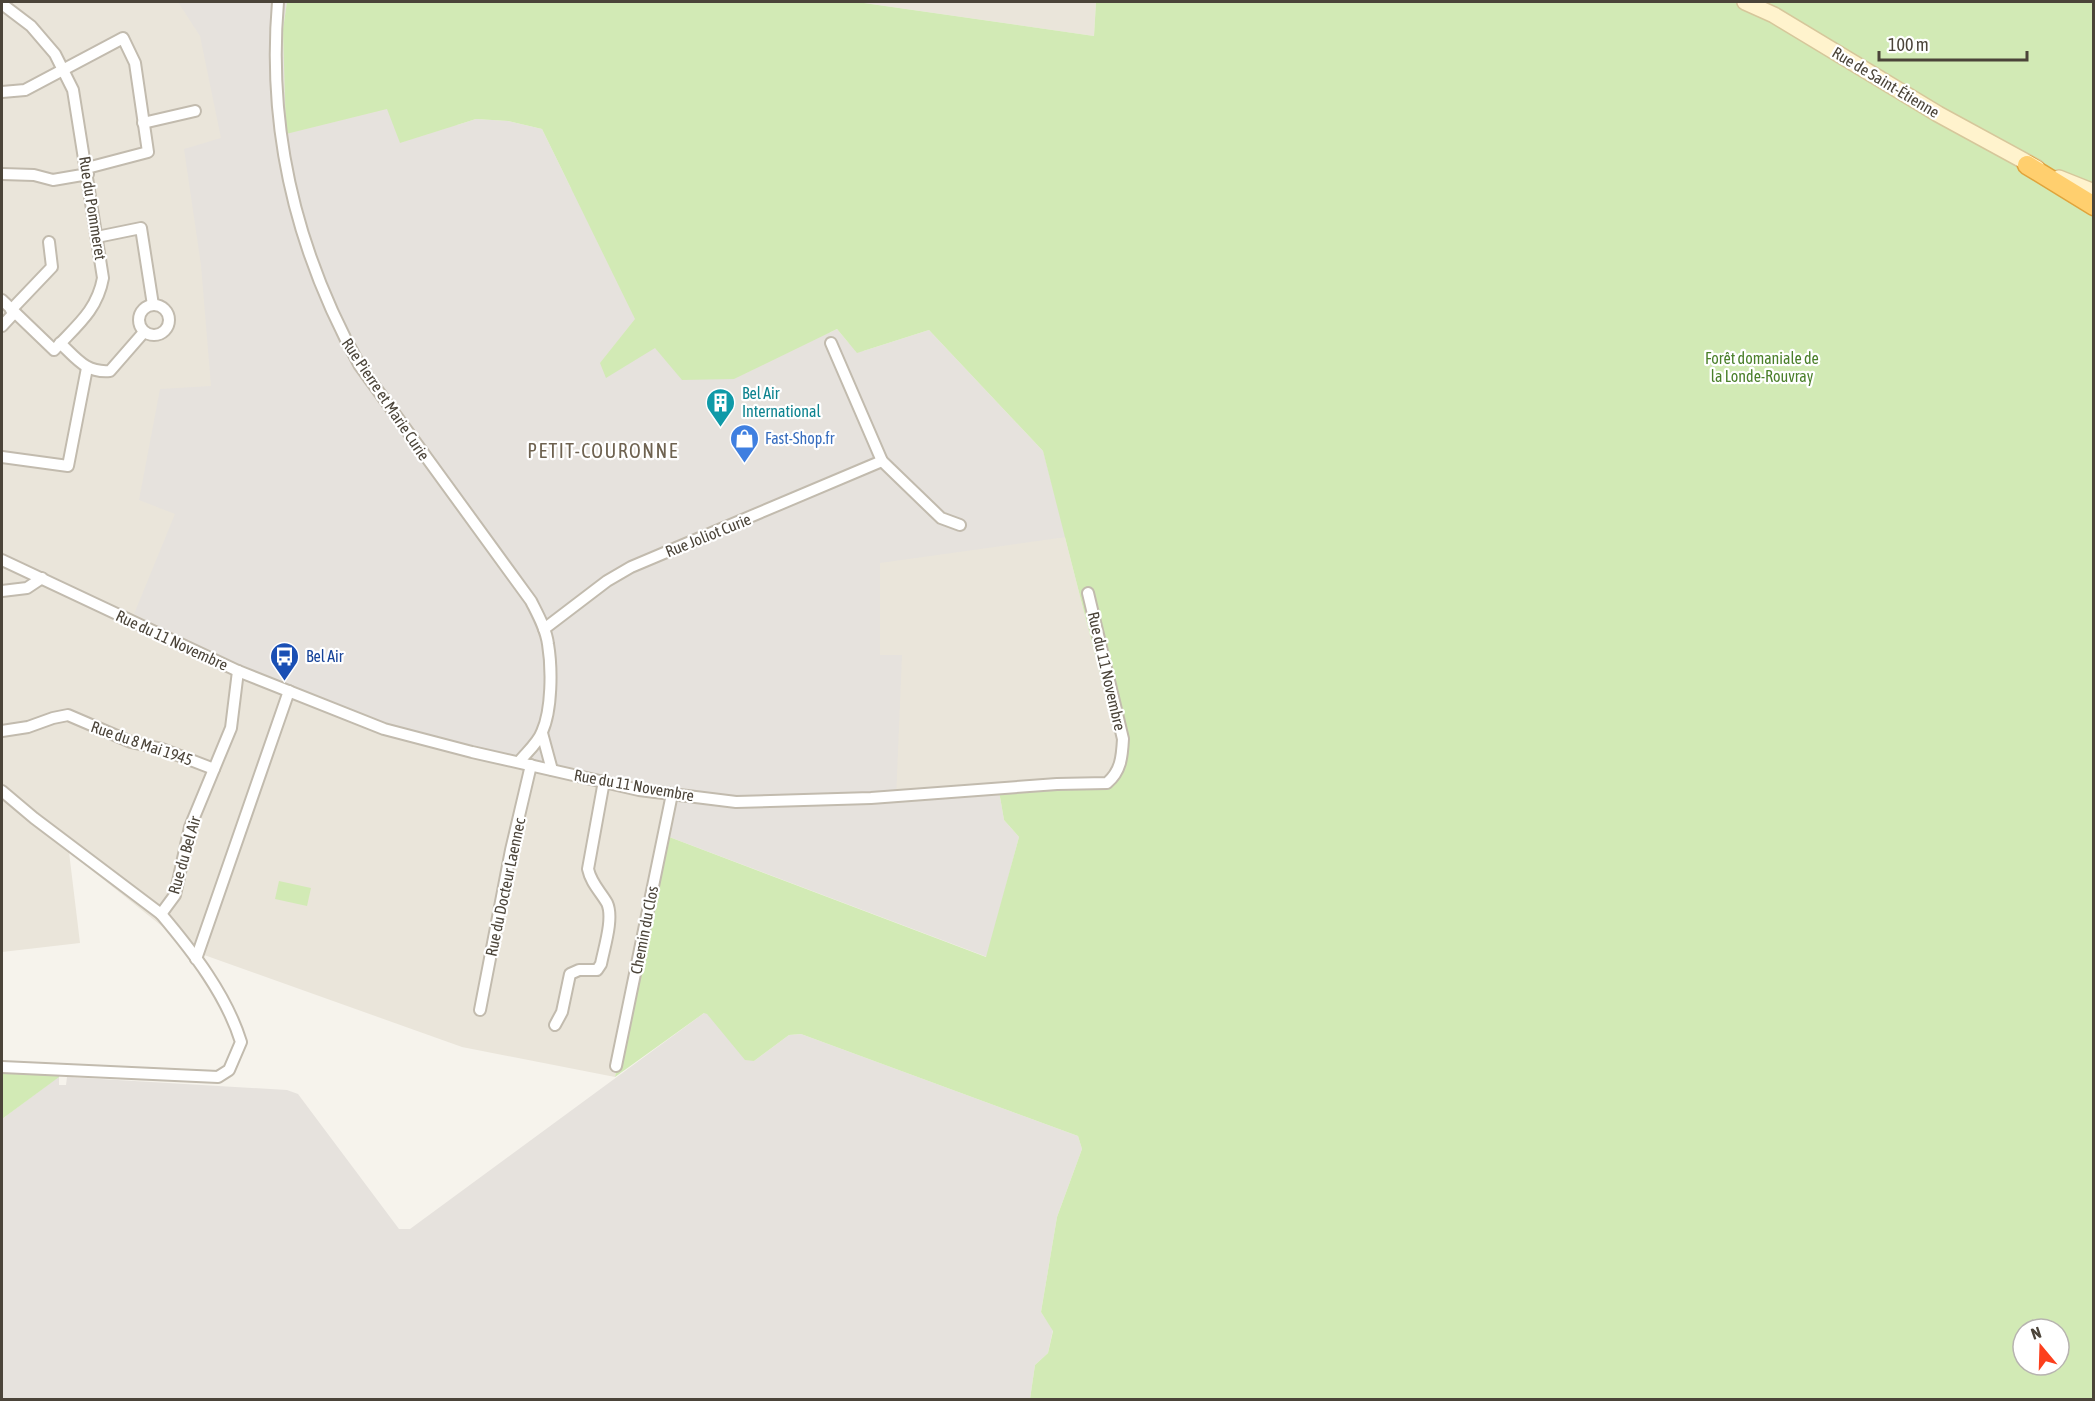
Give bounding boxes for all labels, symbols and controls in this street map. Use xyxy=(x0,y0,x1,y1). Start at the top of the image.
scale bar xyxy=(1879,24,2028,62)
text: 100 m xyxy=(1888,34,1929,55)
street label: Rue de Saint-Étienne xyxy=(1829,43,1943,121)
street label: Rue du Pommeret xyxy=(76,155,110,262)
street label: Rue Pierre et Marie Curie xyxy=(338,335,434,463)
park label: Forêt domaniale de la Londe-Rouvray xyxy=(1705,349,1819,386)
place label: Bel Air International xyxy=(742,384,821,420)
building icon: Bel Air International xyxy=(705,386,737,428)
shop icon: Fast-Shop.fr xyxy=(728,422,760,464)
place label: Fast-Shop.fr xyxy=(765,429,835,448)
district label: PETIT-COURONNE xyxy=(527,439,679,462)
street label: Rue Joliot Curie xyxy=(663,510,753,560)
street label: Rue du 11 Novembre xyxy=(113,606,231,674)
street label: Rue du 11 Novembre xyxy=(1085,610,1129,732)
bus stop icon: Bel Air xyxy=(269,640,301,682)
place label: Bel Air xyxy=(306,647,344,665)
street label: Rue du 8 Mai 1945 xyxy=(89,717,195,769)
street label: Rue du 11 Novembre xyxy=(573,766,695,804)
street label: Rue du Bel Air xyxy=(164,814,204,896)
street label: Rue du Docteur Laennec xyxy=(482,816,528,958)
street label: Chemin du Clos xyxy=(627,884,661,976)
north arrow xyxy=(2011,1317,2071,1377)
text: N xyxy=(2029,1323,2044,1343)

